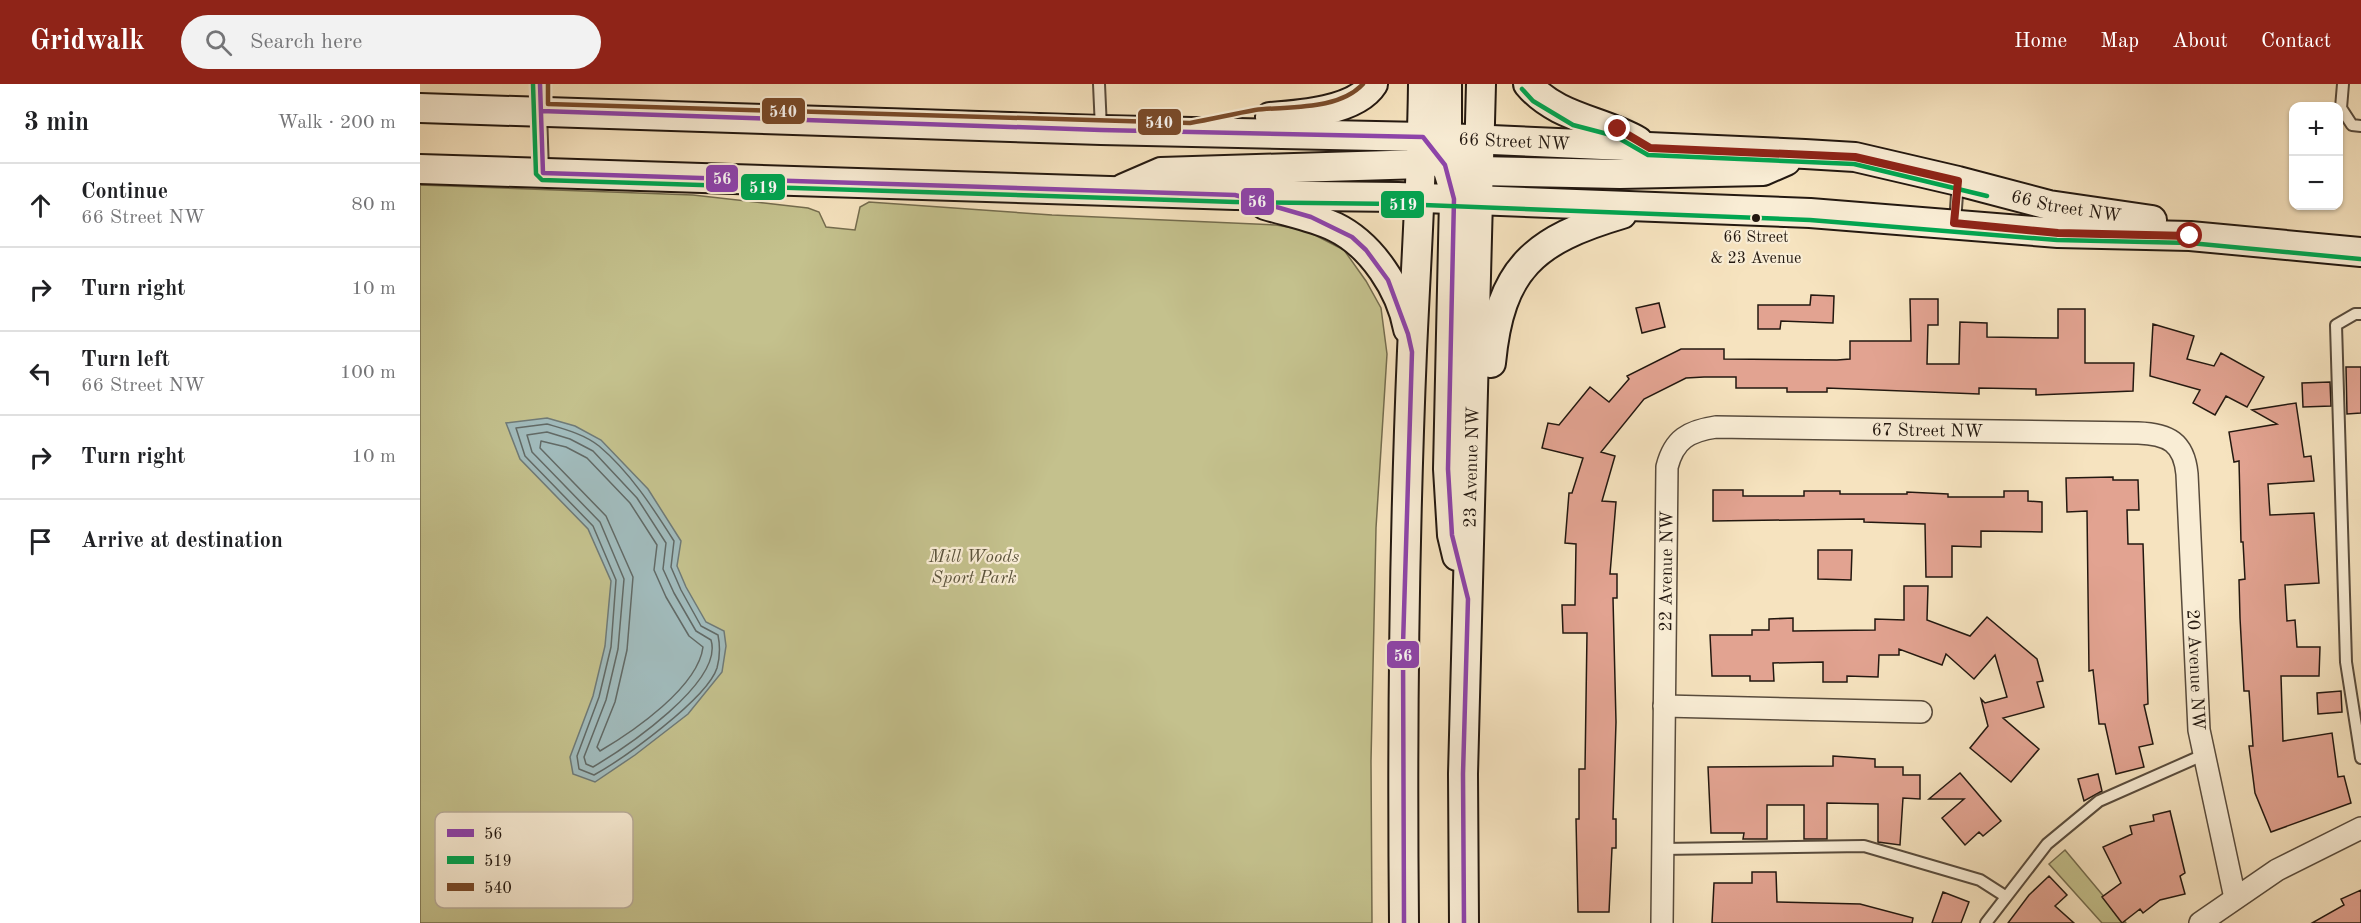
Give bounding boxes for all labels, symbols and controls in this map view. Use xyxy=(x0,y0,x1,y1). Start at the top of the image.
search box xyxy=(181,15,601,69)
icon: search xyxy=(202,26,235,59)
text: Gridwalk xyxy=(30,28,145,56)
text: Search here xyxy=(250,31,362,53)
text: Home xyxy=(2014,31,2067,52)
text: Map xyxy=(2100,31,2139,52)
text: About xyxy=(2172,31,2228,52)
text: Contact xyxy=(2261,31,2331,52)
line badge: 540 xyxy=(761,97,806,125)
map controls xyxy=(2289,102,2343,210)
button: + xyxy=(2289,102,2343,156)
text: 540 xyxy=(769,105,797,121)
line badge: 540 xyxy=(1137,108,1182,136)
text: 3 min xyxy=(24,110,89,136)
text: Walk · 200 m xyxy=(277,113,396,133)
route end xyxy=(1604,115,1630,141)
text: 540 xyxy=(1145,116,1173,132)
street label: 66 Street NW xyxy=(1458,131,1571,154)
button: − xyxy=(2289,156,2343,210)
line badge: 56 xyxy=(705,164,739,193)
text: 56 xyxy=(713,172,731,188)
line badge: 519 xyxy=(740,173,786,201)
text: Continue xyxy=(81,181,168,203)
text: 519 xyxy=(749,181,777,197)
line badge: 56 xyxy=(1240,187,1275,216)
street label: 66 Street NW xyxy=(2009,187,2123,225)
icon: ahead xyxy=(24,189,57,222)
line badge: 519 xyxy=(1380,190,1425,219)
text: 80 m xyxy=(351,195,396,215)
text: 56 xyxy=(1248,195,1266,211)
text: 519 xyxy=(1389,198,1417,214)
text: 66 Street NW xyxy=(81,208,205,228)
marker: 66 Street & 23 Avenue xyxy=(1750,212,1762,224)
route start xyxy=(2176,222,2202,248)
place label: 66 Street & 23 Avenue xyxy=(1711,230,1801,267)
icon: right xyxy=(24,273,57,306)
text: Turn right xyxy=(81,278,185,300)
text: 10 m xyxy=(351,279,396,299)
text: Turn left xyxy=(81,349,170,371)
icon: left xyxy=(24,357,57,390)
text: 100 m xyxy=(340,363,396,383)
text: 66 Street NW xyxy=(81,376,205,396)
street label: 23 Avenue NW xyxy=(1461,406,1483,528)
street label: 67 Street NW xyxy=(1871,421,1984,441)
icon: right xyxy=(24,441,57,474)
text: Turn right xyxy=(81,446,185,468)
text: 10 m xyxy=(351,447,396,467)
street label: 22 Avenue NW xyxy=(1657,510,1677,632)
icon: arrive xyxy=(24,525,57,558)
text: Arrive at destination xyxy=(81,530,283,552)
park label: Mill Woods Sport Park xyxy=(928,548,1020,587)
street label: 20 Avenue NW xyxy=(2183,609,2207,731)
line badge: 56 xyxy=(1386,640,1420,669)
text: 56 xyxy=(1394,649,1412,665)
legend xyxy=(435,812,633,908)
text: 56 xyxy=(484,827,503,843)
text: 519 xyxy=(484,854,512,870)
text: 540 xyxy=(484,881,512,897)

